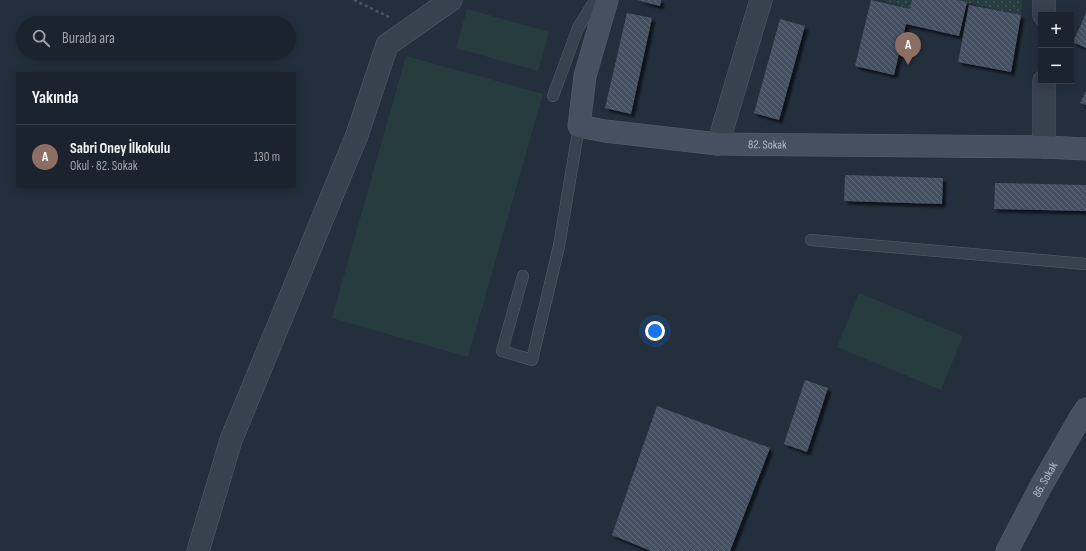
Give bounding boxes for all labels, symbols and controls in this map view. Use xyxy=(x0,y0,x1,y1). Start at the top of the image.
map controls xyxy=(1038,12,1074,84)
button: + xyxy=(1038,12,1074,48)
search box xyxy=(16,16,296,60)
icon: search xyxy=(30,27,52,49)
text: Burada ara xyxy=(62,29,115,48)
pin: A xyxy=(895,32,921,65)
button: − xyxy=(1038,48,1074,84)
text: Yakında xyxy=(32,88,79,108)
street label: 82. Sokak xyxy=(748,137,787,153)
text: Sabri Oney İlkokulu xyxy=(70,139,170,158)
text: A xyxy=(42,149,48,165)
text: 130 m xyxy=(254,149,280,165)
text: Okul · 82. Sokak xyxy=(70,158,138,174)
your location xyxy=(645,321,665,341)
street label: 86. Sokak xyxy=(1029,459,1061,500)

